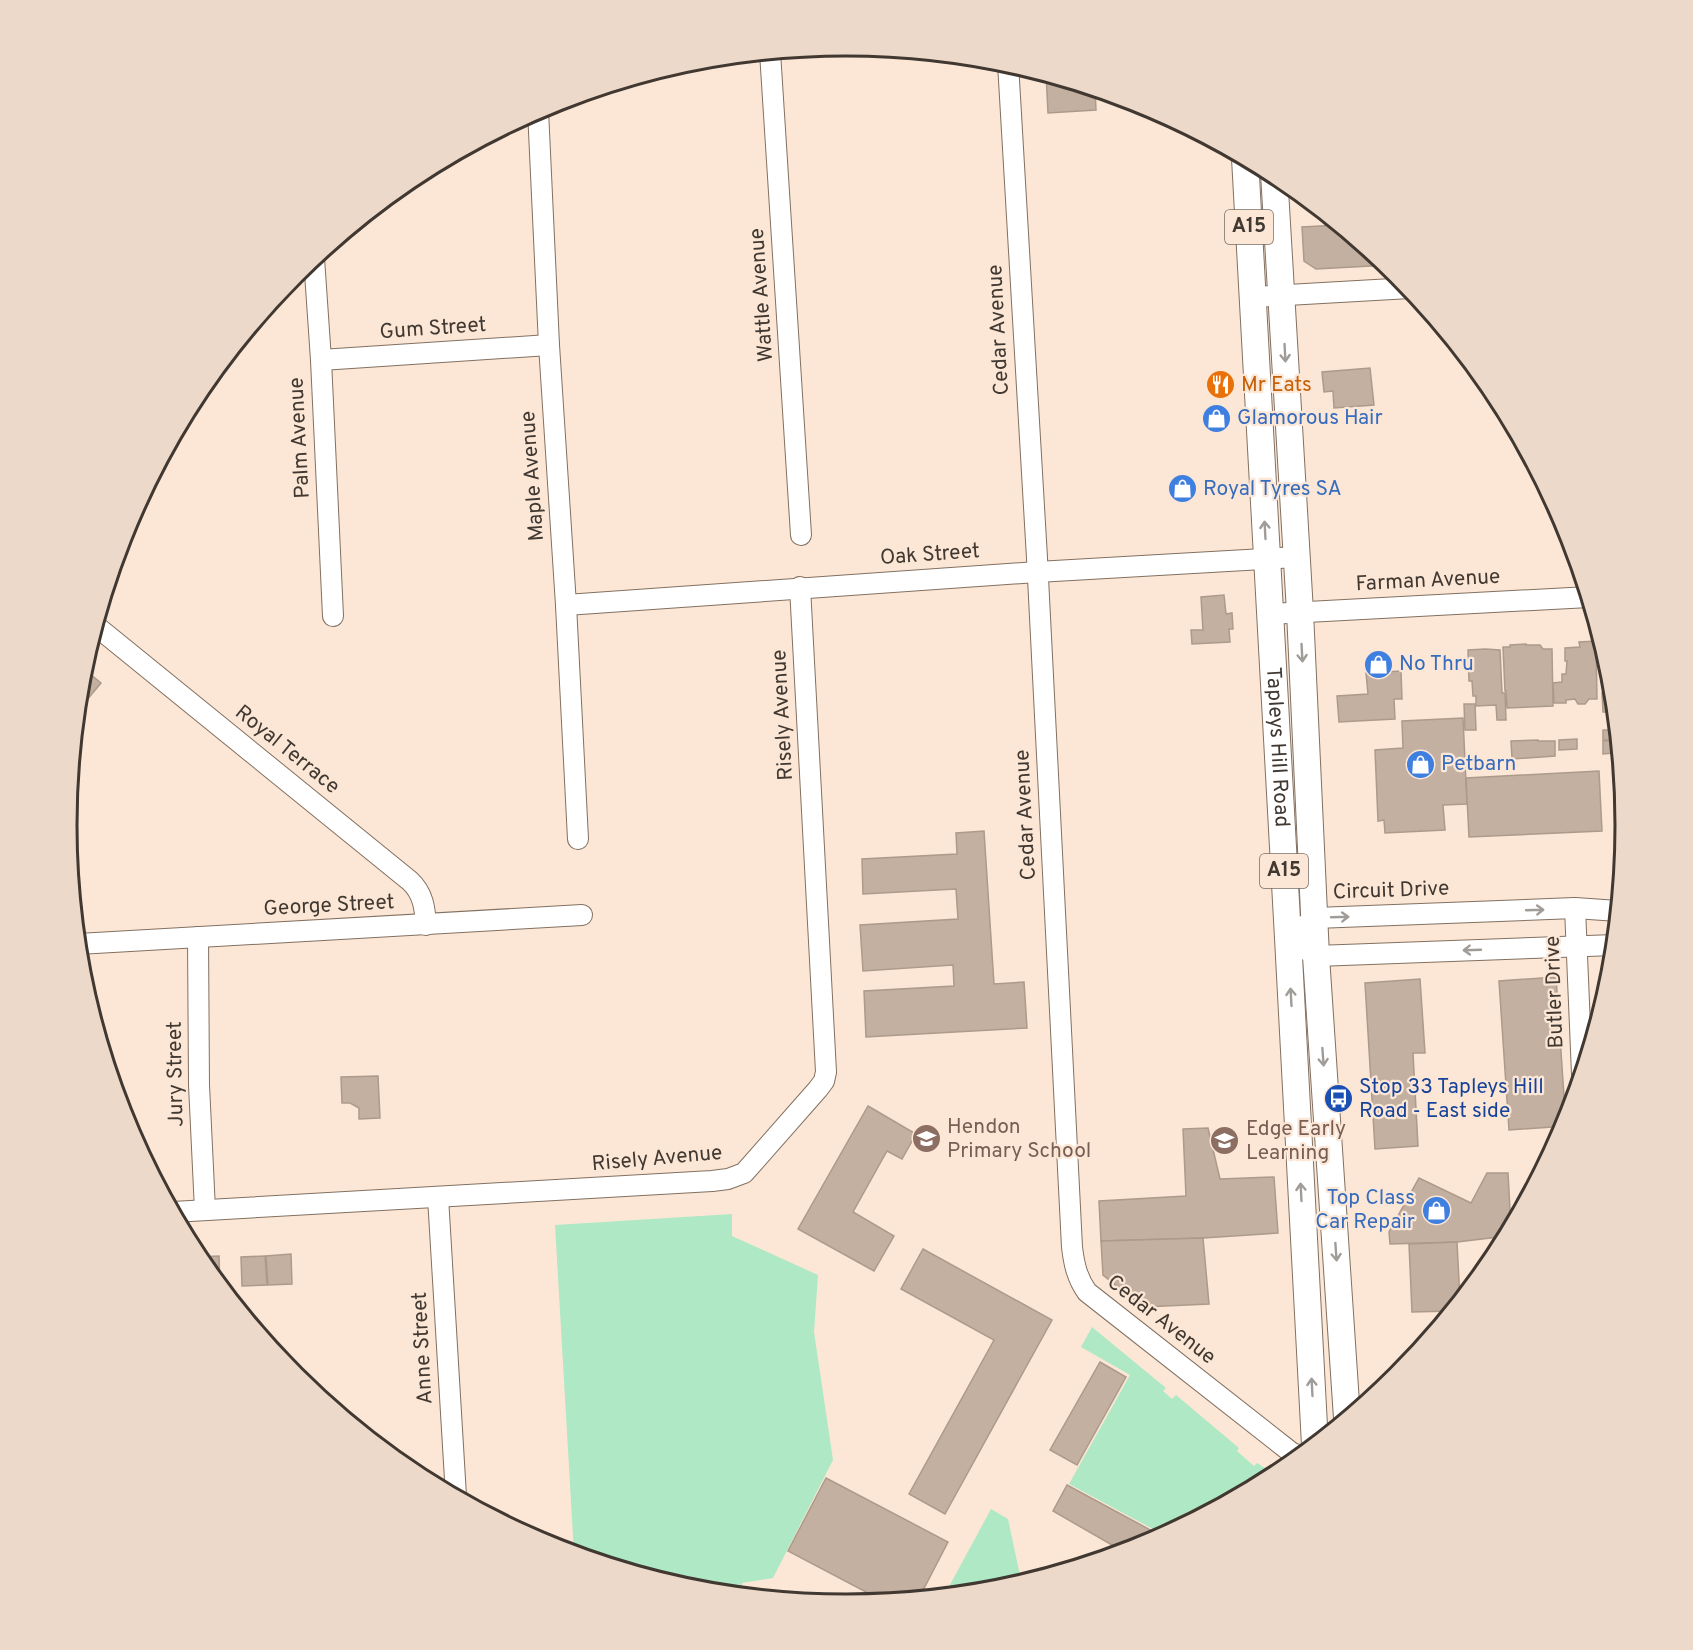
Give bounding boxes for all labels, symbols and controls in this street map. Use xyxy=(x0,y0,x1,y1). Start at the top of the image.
road number: A15 xyxy=(1225,210,1273,244)
street label: Wattle Avenue xyxy=(744,227,780,363)
street label: Cedar Avenue xyxy=(982,264,1016,396)
street label: Gum Street xyxy=(379,312,487,346)
one-way arrow xyxy=(1280,343,1291,363)
restaurant icon: Mr Eats xyxy=(1204,369,1236,401)
place label: Mr Eats xyxy=(1241,372,1312,399)
street label: Palm Avenue xyxy=(283,377,317,499)
shop icon: Glamorous Hair xyxy=(1200,402,1232,434)
place label: Glamorous Hair xyxy=(1237,405,1383,432)
street label: Maple Avenue xyxy=(515,410,551,542)
shop icon: Royal Tyres SA xyxy=(1166,473,1198,505)
place label: Royal Tyres SA xyxy=(1203,476,1342,503)
one-way arrow xyxy=(1260,520,1271,540)
street label: Oak Street xyxy=(879,538,981,572)
street label: Farman Avenue xyxy=(1355,564,1501,598)
one-way arrow xyxy=(1297,642,1308,662)
shop icon: No Thru xyxy=(1362,648,1394,680)
street label: Risely Avenue xyxy=(766,649,800,781)
place label: No Thru xyxy=(1399,651,1474,678)
street label: Tapleys Hill Road xyxy=(1260,666,1295,828)
street label: Royal Terrace xyxy=(229,699,345,801)
shop icon: Petbarn xyxy=(1404,748,1436,780)
street label: Cedar Avenue xyxy=(1009,749,1043,881)
place label: Petbarn xyxy=(1441,751,1516,778)
road number: A15 xyxy=(1260,854,1308,888)
street label: Circuit Drive xyxy=(1332,875,1450,907)
street label: George Street xyxy=(263,889,395,923)
one-way arrow xyxy=(1525,904,1545,915)
one-way arrow xyxy=(1330,911,1350,922)
street label: Butler Drive xyxy=(1540,935,1570,1049)
one-way arrow xyxy=(1463,944,1483,956)
one-way arrow xyxy=(1286,988,1297,1008)
street label: Jury Street xyxy=(162,1021,190,1127)
one-way arrow xyxy=(1317,1047,1328,1067)
place label: Stop 33 Tapleys Hill Road - East side xyxy=(1359,1074,1544,1125)
bus stop icon: Stop 33 Tapleys Hill Road - East side xyxy=(1322,1083,1354,1115)
place label: Hendon Primary School xyxy=(947,1114,1091,1165)
place label: Edge Early Learning xyxy=(1246,1116,1346,1167)
school or university icon: Hendon Primary School xyxy=(910,1123,942,1155)
school or university icon: Edge Early Learning xyxy=(1209,1125,1241,1157)
street label: Risely Avenue xyxy=(590,1140,724,1178)
one-way arrow xyxy=(1295,1182,1306,1202)
place label: Top Class Car Repair xyxy=(1315,1185,1415,1236)
shop icon: Top Class Car Repair xyxy=(1420,1194,1452,1226)
one-way arrow xyxy=(1330,1241,1341,1261)
street label: Cedar Avenue xyxy=(1101,1269,1221,1371)
street label: Anne Street xyxy=(407,1291,439,1405)
one-way arrow xyxy=(1306,1377,1317,1397)

